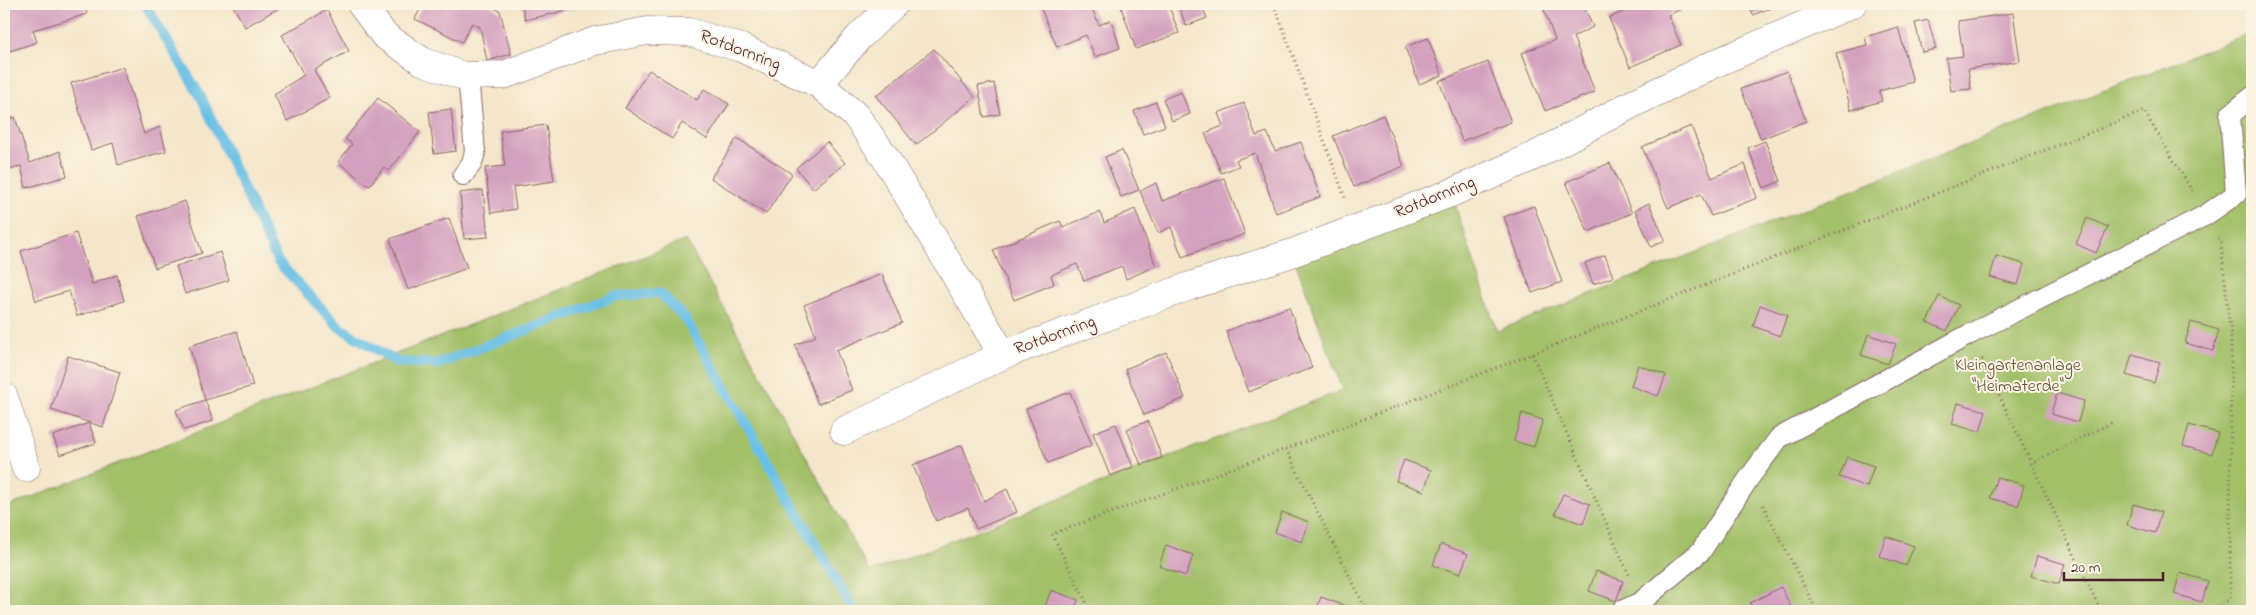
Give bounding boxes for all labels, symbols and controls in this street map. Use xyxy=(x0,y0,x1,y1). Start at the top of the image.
street label: Rotdornring xyxy=(695,24,784,79)
street label: Rotdornring xyxy=(1391,170,1480,227)
street label: Rotdornring xyxy=(1011,309,1100,364)
park label: Kleingartenanlage "Heimaterde" xyxy=(1955,353,2082,400)
scale bar xyxy=(2064,550,2162,582)
text: 20 m xyxy=(2071,557,2101,579)

